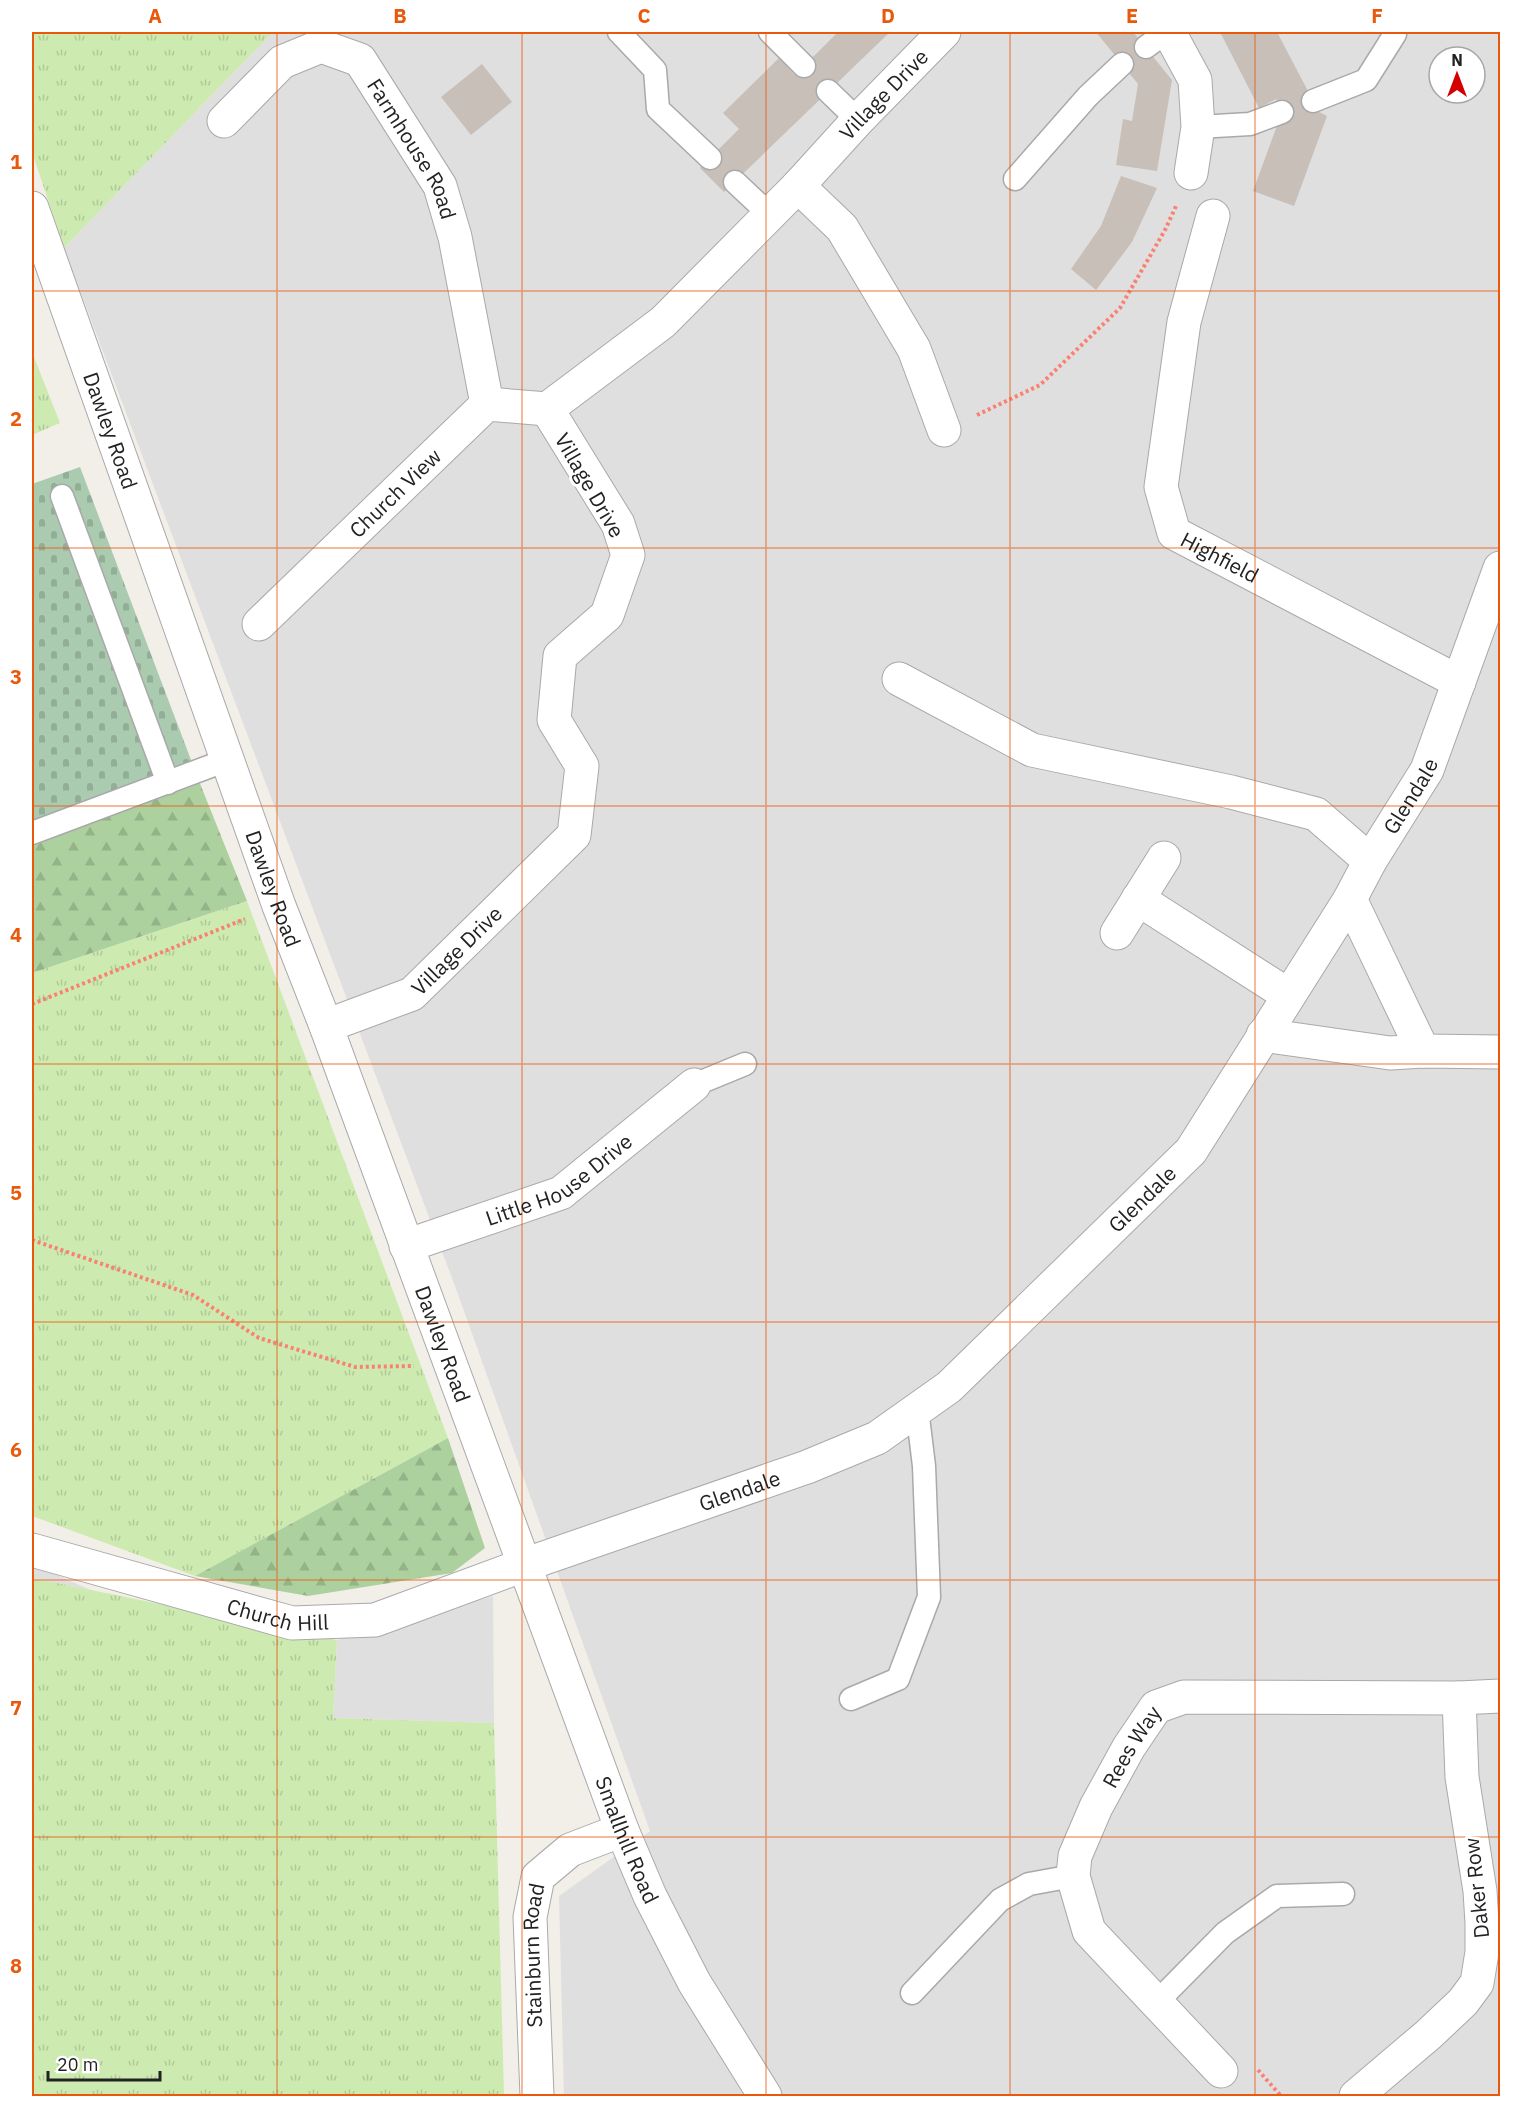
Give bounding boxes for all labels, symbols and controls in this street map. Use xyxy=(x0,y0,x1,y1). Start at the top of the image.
text: A xyxy=(148,2,162,29)
text: B xyxy=(393,2,407,29)
text: C xyxy=(637,2,651,29)
text: D xyxy=(881,2,895,29)
text: E xyxy=(1126,2,1138,29)
text: F xyxy=(1371,2,1383,29)
street label: Village Drive xyxy=(833,43,934,146)
north arrow xyxy=(1427,45,1487,105)
text: N xyxy=(1451,50,1463,70)
street label: Farmhouse Road xyxy=(361,73,463,222)
text: 1 xyxy=(10,148,22,175)
street label: Dawley Road xyxy=(77,368,144,493)
text: 2 xyxy=(10,405,22,432)
street label: Village Drive xyxy=(549,427,631,543)
street label: Church View xyxy=(343,442,447,544)
street label: Highfield xyxy=(1176,525,1264,589)
text: 3 xyxy=(10,663,22,690)
street label: Glendale xyxy=(1376,754,1444,839)
street label: Dawley Road xyxy=(239,826,308,951)
street label: Village Drive xyxy=(405,899,508,1001)
text: 4 xyxy=(10,921,22,948)
street label: Little House Drive xyxy=(482,1127,638,1232)
street label: Glendale xyxy=(1102,1159,1182,1238)
text: 5 xyxy=(10,1179,22,1206)
street label: Dawley Road xyxy=(409,1282,477,1406)
text: 6 xyxy=(10,1436,22,1463)
street label: Glendale xyxy=(695,1463,784,1517)
street label: Church Hill xyxy=(224,1591,329,1637)
text: 7 xyxy=(10,1694,22,1721)
street label: Rees Way xyxy=(1095,1700,1167,1793)
street label: Smallhill Road xyxy=(589,1772,666,1908)
street label: Daker Row xyxy=(1457,1836,1495,1940)
street label: Stainburn Road xyxy=(516,1881,550,2028)
text: 8 xyxy=(10,1952,22,1979)
scale bar xyxy=(48,2044,160,2082)
text: 20 m xyxy=(57,2053,99,2076)

